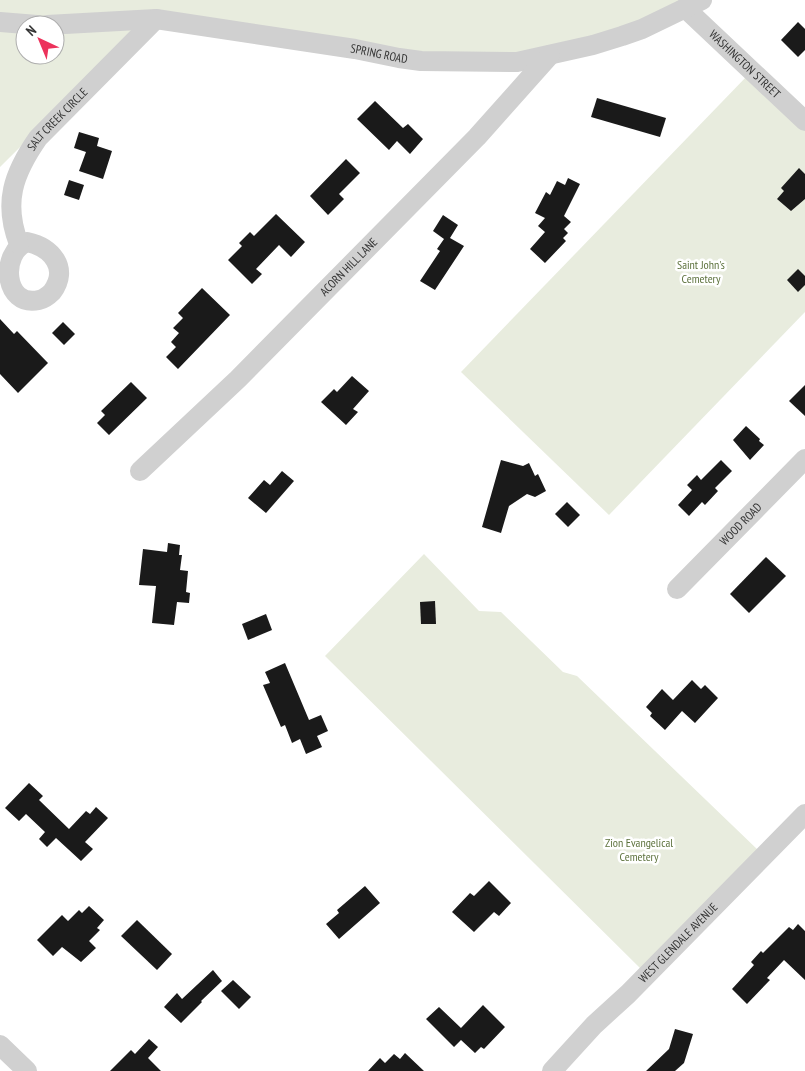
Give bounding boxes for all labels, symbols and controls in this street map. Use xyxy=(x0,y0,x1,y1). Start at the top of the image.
north arrow xyxy=(15,15,65,65)
text: N xyxy=(22,22,40,40)
street label: WASHINGTON STREET xyxy=(706,27,784,102)
street label: SPRING ROAD xyxy=(350,40,409,66)
street label: SALT CREEK CIRCLE xyxy=(24,84,90,153)
street label: ACORN HILL LANE xyxy=(316,234,380,299)
park label: Saint John's Cemetery xyxy=(677,257,725,286)
street label: WOOD ROAD xyxy=(716,499,765,548)
park label: Zion Evangelical Cemetery xyxy=(605,835,673,864)
street label: WEST GLENDALE AVENUE xyxy=(635,899,721,986)

